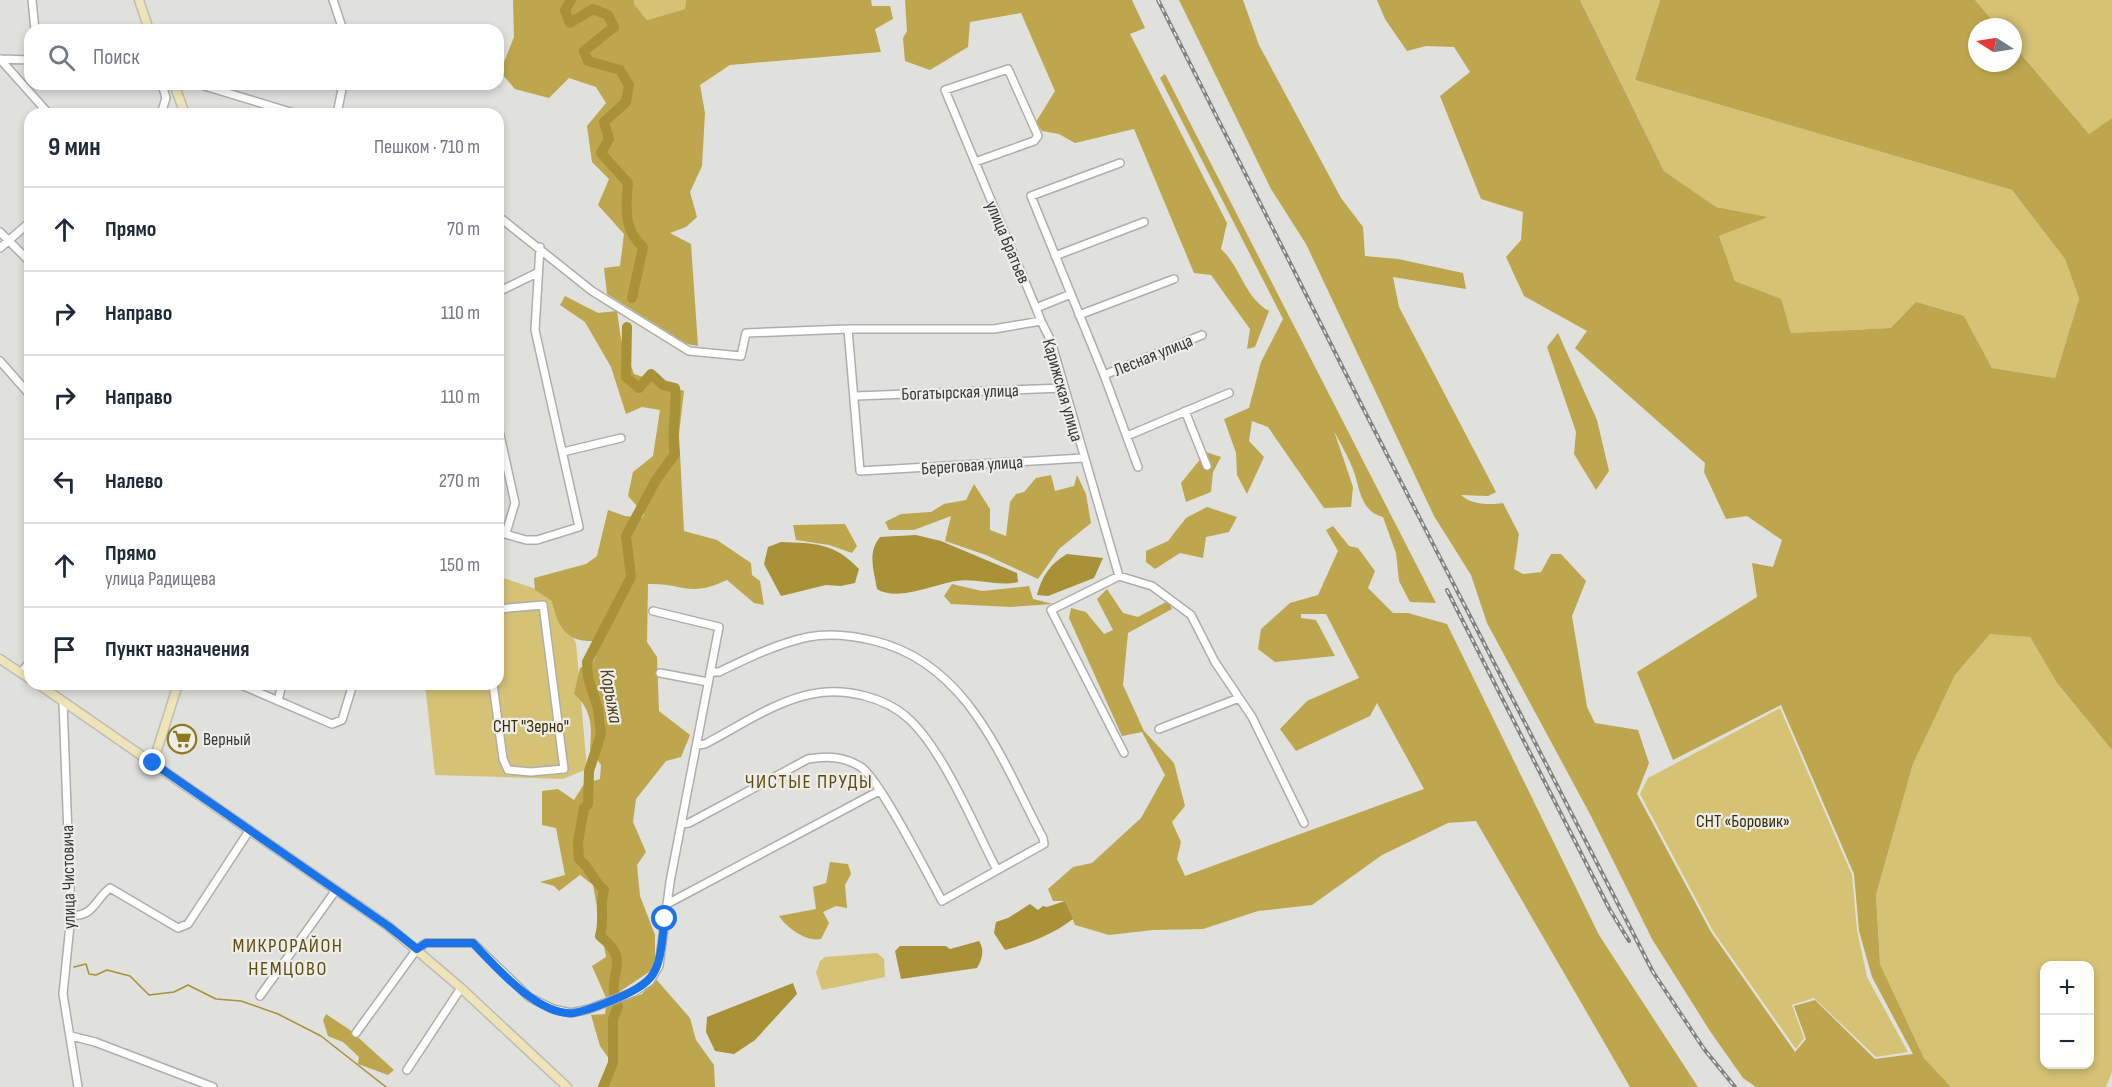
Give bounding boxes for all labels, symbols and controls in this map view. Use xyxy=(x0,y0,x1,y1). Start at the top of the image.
north arrow xyxy=(1968,18,2022,72)
search box xyxy=(24,24,504,90)
icon: search xyxy=(45,41,78,74)
text: Поиск xyxy=(93,44,139,71)
text: 9 мин xyxy=(48,132,101,163)
text: Пешком · 710 m xyxy=(374,135,480,159)
street label: улица Братьев xyxy=(981,198,1034,287)
icon: ahead xyxy=(48,213,81,246)
text: Прямо xyxy=(105,216,156,243)
text: 70 m xyxy=(447,217,480,241)
icon: right xyxy=(48,297,81,330)
text: Направо xyxy=(105,300,172,327)
text: 110 m xyxy=(441,301,480,325)
street label: Лесная улица xyxy=(1111,330,1196,381)
street label: Карижская улица xyxy=(1038,336,1087,444)
street label: Богатырская улица xyxy=(901,380,1019,405)
icon: right xyxy=(48,381,81,414)
text: Направо xyxy=(105,384,172,411)
text: 110 m xyxy=(441,385,480,409)
street label: Береговая улица xyxy=(920,451,1024,480)
icon: left xyxy=(48,465,81,498)
text: Налево xyxy=(105,468,163,495)
text: 270 m xyxy=(439,469,480,493)
text: Прямо xyxy=(105,540,156,567)
icon: ahead xyxy=(48,549,81,582)
text: 150 m xyxy=(440,553,480,577)
text: улица Радищева xyxy=(105,567,216,591)
icon: arrive xyxy=(48,633,81,666)
text: Пункт назначения xyxy=(105,636,249,663)
water label: Корыжа xyxy=(594,667,628,725)
park label: СНТ "Зерно" xyxy=(493,716,569,737)
supermarket icon: Верный xyxy=(166,723,198,755)
place label: Верный xyxy=(203,729,251,750)
route end xyxy=(139,749,165,775)
district label: ЧИСТЫЕ ПРУДЫ xyxy=(745,770,873,794)
park label: СНТ «Боровик» xyxy=(1696,811,1790,832)
street label: улица Чистовича xyxy=(57,825,80,929)
route start xyxy=(651,905,677,931)
district label: МИКРОРАЙОН НЕМЦОВО xyxy=(233,934,343,981)
map controls xyxy=(2040,961,2094,1069)
button: + xyxy=(2040,961,2094,1015)
button: − xyxy=(2040,1015,2094,1069)

